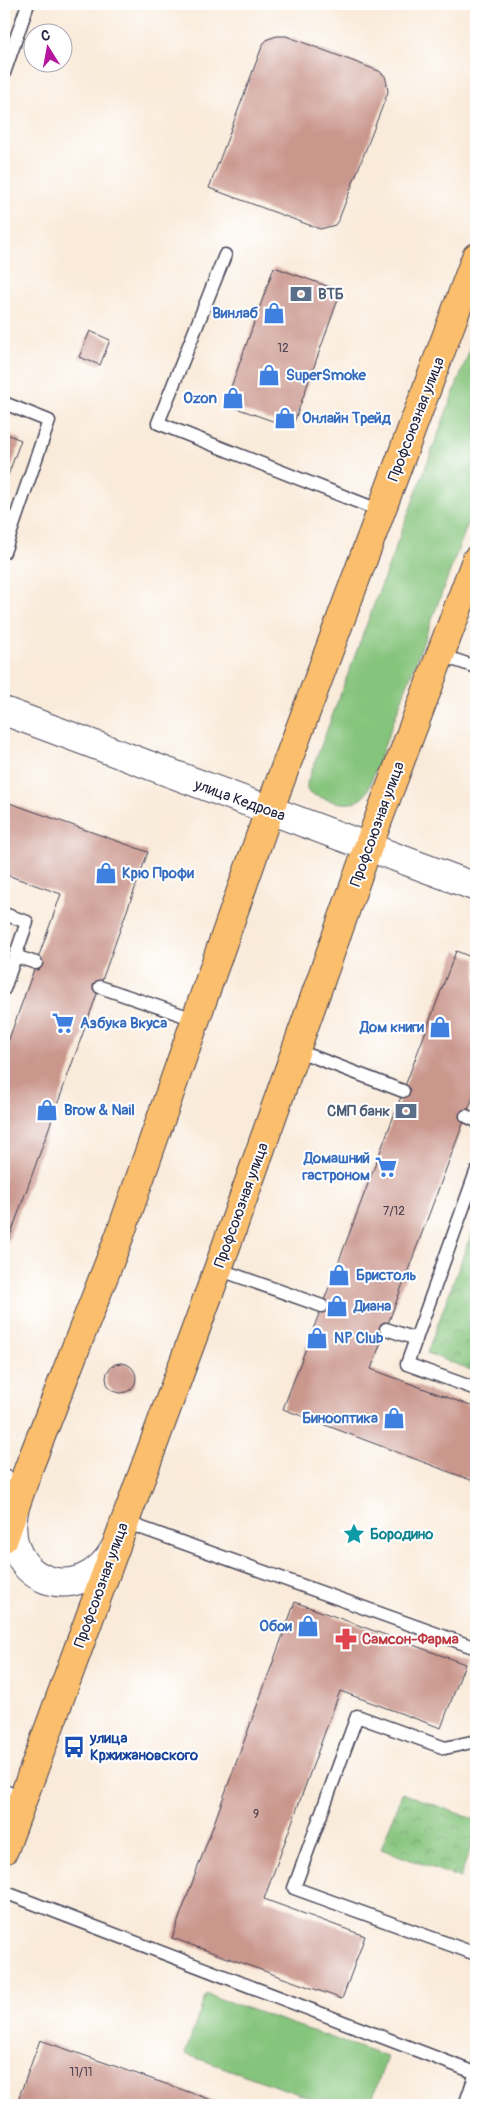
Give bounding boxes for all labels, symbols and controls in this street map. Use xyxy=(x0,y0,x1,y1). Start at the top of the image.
north arrow xyxy=(22,22,72,72)
text: С xyxy=(40,26,52,45)
bank icon: ВТБ xyxy=(288,281,314,307)
place label: ВТБ xyxy=(318,285,344,304)
shop icon: Винлаб xyxy=(261,300,287,326)
place label: Винлаб xyxy=(212,304,258,323)
house number: 12 xyxy=(277,341,289,356)
street label: Профсоюзная улица xyxy=(384,354,449,484)
shop icon: SuperSmoke xyxy=(256,362,282,388)
place label: SuperSmoke xyxy=(286,366,366,385)
shop icon: Ozon xyxy=(220,385,246,411)
place label: Ozon xyxy=(183,389,217,408)
shop icon: Онлайн Трейд xyxy=(272,405,298,431)
place label: Онлайн Трейд xyxy=(302,409,392,428)
street label: Профсоюзная улица xyxy=(346,759,409,889)
street label: улица Кедрова xyxy=(191,775,288,826)
shop icon: Крю Профи xyxy=(93,860,119,886)
place label: Крю Профи xyxy=(122,864,194,883)
supermarket icon: Азбука Вкуса xyxy=(50,1010,76,1036)
place label: Азбука Вкуса xyxy=(80,1014,167,1033)
shop icon: Дом книги xyxy=(427,1014,453,1040)
place label: Дом книги xyxy=(359,1018,424,1037)
shop icon: Brow & Nail xyxy=(34,1097,60,1123)
bank icon: СМП банк xyxy=(393,1098,419,1124)
place label: Brow & Nail xyxy=(64,1101,135,1120)
place label: СМП банк xyxy=(327,1102,390,1121)
street label: Профсоюзная улица xyxy=(210,1140,273,1270)
place label: Домашний гастроном xyxy=(302,1149,370,1185)
supermarket icon: Домашний гастроном xyxy=(373,1154,399,1180)
house number: 7/12 xyxy=(383,1204,405,1219)
shop icon: Бристоль xyxy=(326,1262,352,1288)
place label: Бристоль xyxy=(356,1266,417,1285)
shop icon: Диана xyxy=(324,1293,350,1319)
place label: Диана xyxy=(353,1297,391,1316)
shop icon: NP Club xyxy=(304,1325,330,1351)
place label: NP Club xyxy=(334,1329,383,1348)
shop icon: Бинооптика xyxy=(381,1405,407,1431)
place label: Бинооптика xyxy=(302,1409,378,1428)
street label: Профсоюзная улица xyxy=(70,1520,133,1650)
place icon: Бородино xyxy=(341,1521,367,1547)
place label: Бородино xyxy=(370,1525,433,1544)
shop icon: Обои xyxy=(295,1613,321,1639)
place label: Обои xyxy=(259,1617,292,1636)
pharmacy icon: Самсон-Фарма xyxy=(333,1626,359,1652)
place label: Самсон-Фарма xyxy=(362,1630,459,1649)
place label: улица Кржижановского xyxy=(89,1729,198,1765)
bus stop icon: улица Кржижановского xyxy=(61,1734,87,1760)
house number: 9 xyxy=(253,1807,259,1822)
house number: 11/11 xyxy=(69,2065,93,2080)

